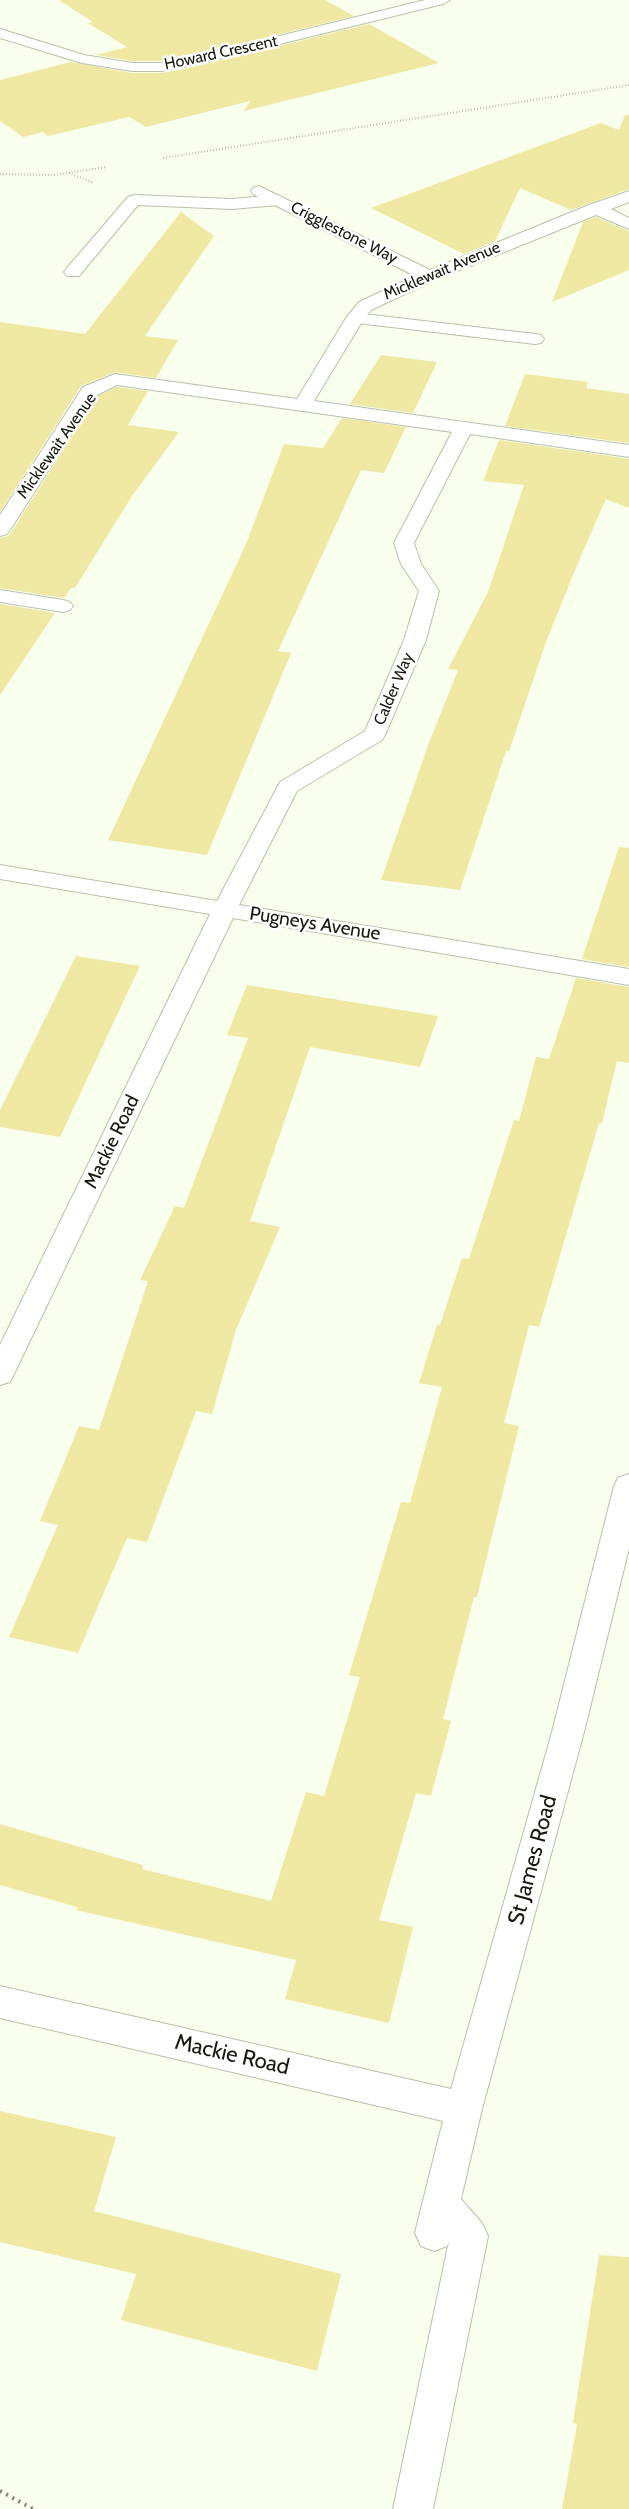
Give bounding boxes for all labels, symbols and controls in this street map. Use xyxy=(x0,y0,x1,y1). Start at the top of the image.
street label: Howard Crescent xyxy=(163,32,279,74)
street label: Crigglestone Way xyxy=(287,198,401,268)
street label: Micklewait Avenue xyxy=(381,238,503,304)
street label: Micklewait Avenue xyxy=(13,389,101,503)
street label: Calder Way xyxy=(370,650,418,728)
street label: Pugneys Avenue xyxy=(248,902,382,946)
street label: Mackie Road xyxy=(80,1092,144,1192)
street label: St James Road xyxy=(503,1792,563,1928)
street label: Mackie Road xyxy=(172,2029,292,2081)

